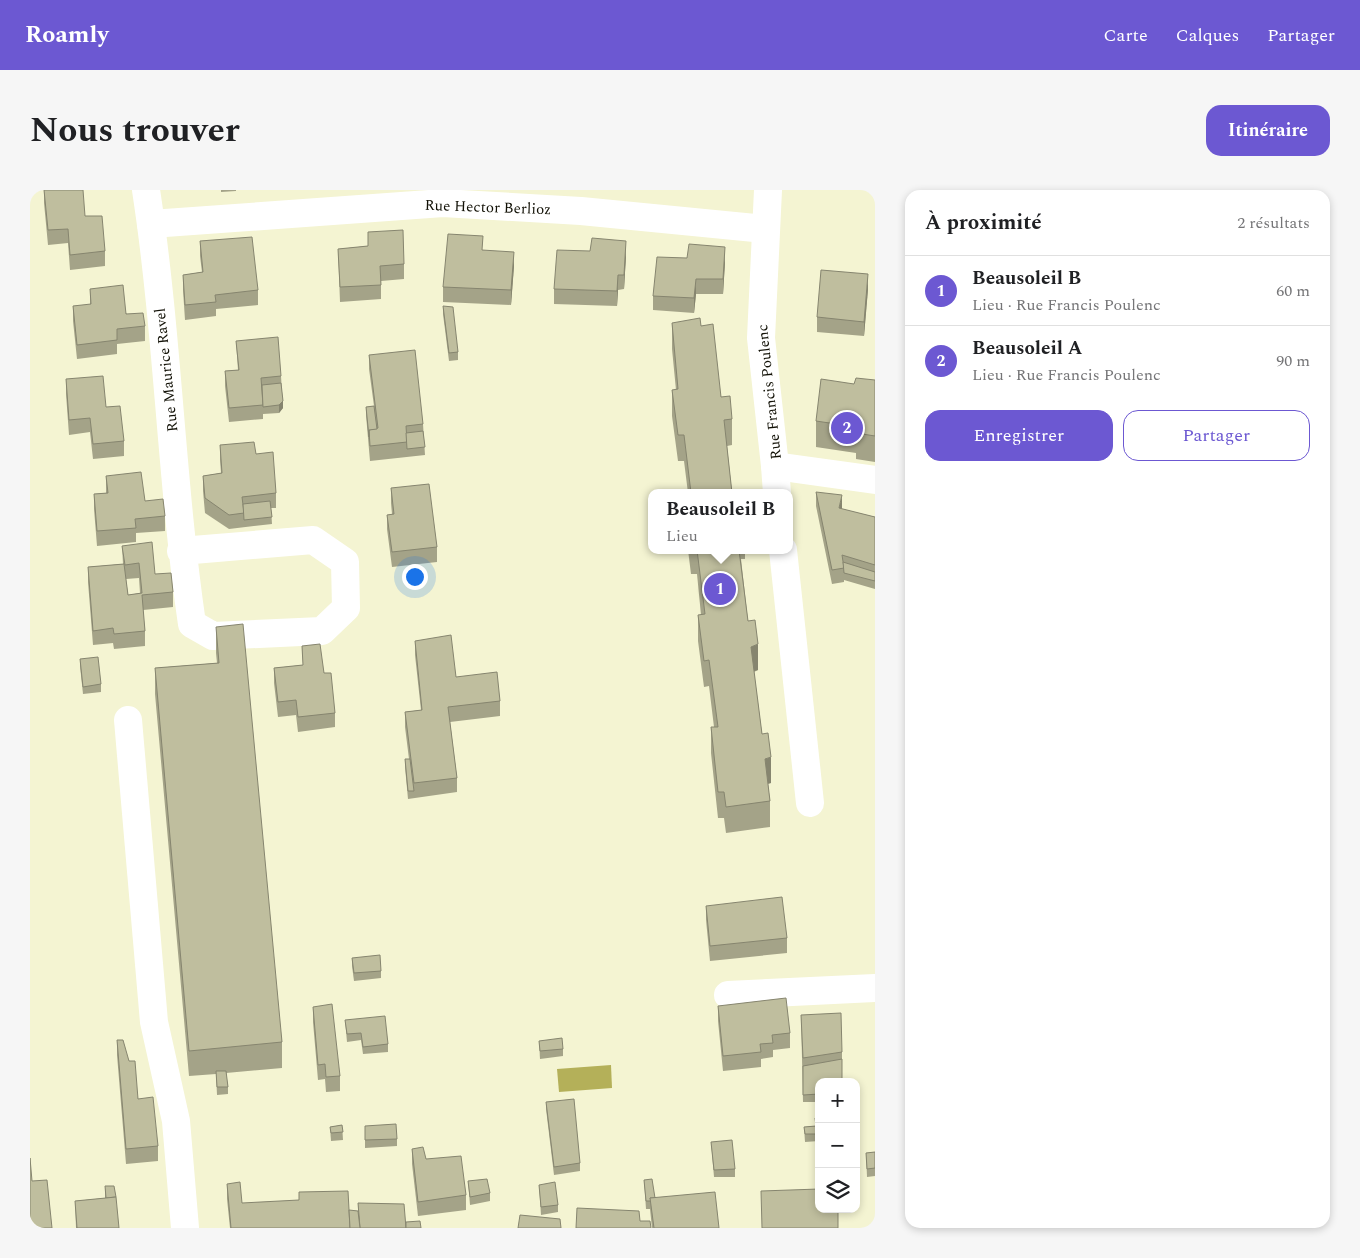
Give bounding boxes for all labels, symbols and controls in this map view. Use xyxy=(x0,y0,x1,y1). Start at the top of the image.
text: Roamly xyxy=(25,17,109,53)
text: Carte xyxy=(1104,22,1148,49)
text: Calques xyxy=(1176,22,1239,49)
text: Partager xyxy=(1267,22,1335,49)
text: Nous trouver xyxy=(30,104,240,157)
button: Itinéraire xyxy=(1206,105,1330,156)
street label: Rue Hector Berlioz xyxy=(424,194,552,221)
text: À proximité xyxy=(925,207,1042,239)
text: 2 résultats xyxy=(1237,211,1310,235)
text: Beausoleil B xyxy=(972,264,1081,293)
text: 1 xyxy=(937,279,945,303)
text: 60 m xyxy=(1276,279,1310,303)
text: Lieu · Rue Francis Poulenc xyxy=(972,293,1161,317)
street label: Rue Maurice Ravel xyxy=(149,307,184,433)
street label: Rue Francis Poulenc xyxy=(751,323,788,461)
text: Beausoleil A xyxy=(972,334,1082,363)
text: 2 xyxy=(937,349,945,373)
text: 90 m xyxy=(1276,349,1310,373)
text: Lieu · Rue Francis Poulenc xyxy=(972,363,1161,387)
pin: 2 xyxy=(831,409,863,447)
button: Enregistrer xyxy=(925,410,1113,461)
button: Partager xyxy=(1123,410,1310,461)
popup xyxy=(648,489,793,554)
text: Beausoleil B xyxy=(666,495,775,524)
text: Lieu xyxy=(666,524,698,548)
your location xyxy=(402,564,428,590)
pin: 1 xyxy=(704,570,736,608)
map controls xyxy=(815,1078,860,1213)
button: + xyxy=(815,1078,860,1123)
button: − xyxy=(815,1123,860,1168)
button: layers xyxy=(815,1168,860,1213)

